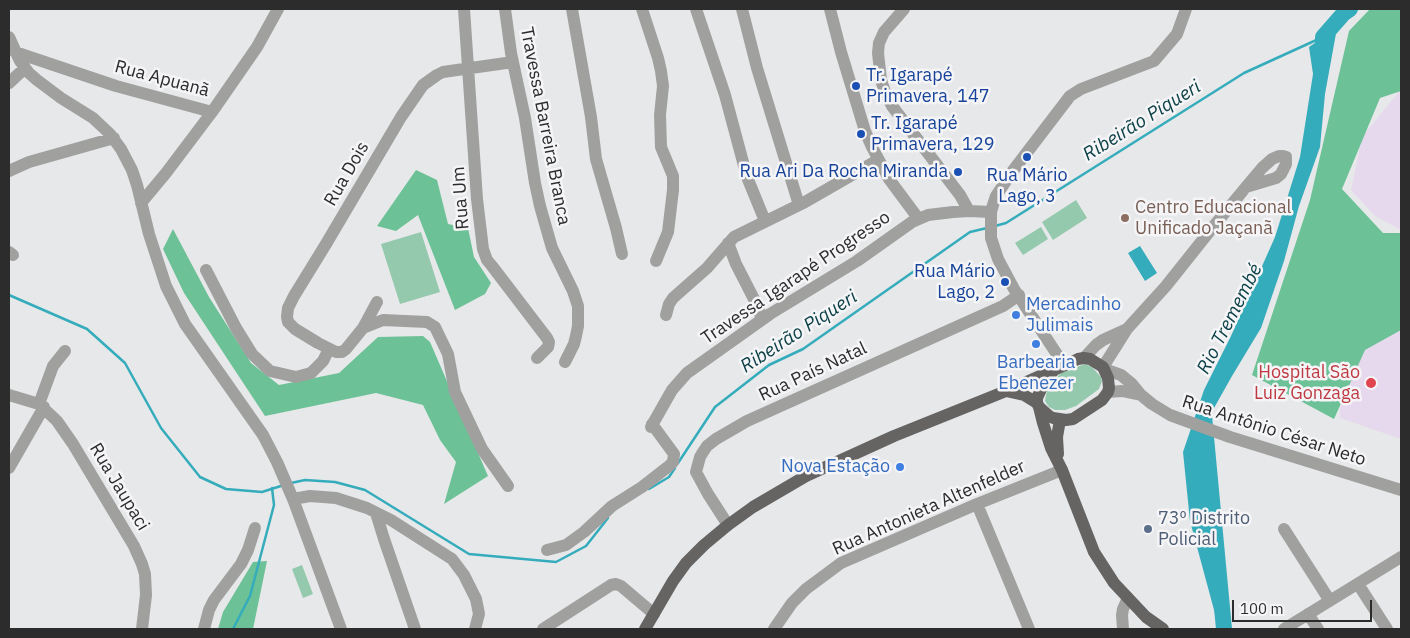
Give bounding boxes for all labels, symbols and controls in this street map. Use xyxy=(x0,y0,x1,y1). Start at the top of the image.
street label: Travessa Barreira Branca xyxy=(515,25,575,227)
street label: Rua Apuanã xyxy=(112,56,212,102)
place label: Tr. Igarapé Primavera, 147 xyxy=(866,65,989,108)
water label: Ribeirão Piqueri xyxy=(1079,76,1205,166)
marker: Tr. Igarapé Primavera, 147 xyxy=(850,80,862,92)
place label: Tr. Igarapé Primavera, 129 xyxy=(871,113,994,156)
marker: Tr. Igarapé Primavera, 129 xyxy=(855,128,867,140)
street label: Rua Dois xyxy=(320,138,374,210)
marker: Rua Mário Lago, 3 xyxy=(1021,151,1033,163)
place label: Rua Ari Da Rocha Miranda xyxy=(740,161,948,183)
place label: Rua Mário Lago, 3 xyxy=(986,165,1068,208)
street label: Rua Um xyxy=(448,166,474,230)
marker: Rua Ari Da Rocha Miranda xyxy=(952,166,964,178)
place label: Centro Educacional Unificado Jaçanã xyxy=(1135,197,1291,240)
street label: Travessa Igarapé Progresso xyxy=(697,207,895,349)
marker: Centro Educacional Unificado Jaçanã xyxy=(1119,212,1131,224)
water label: Rio Tremembé xyxy=(1192,260,1268,378)
place label: Rua Mário Lago, 2 xyxy=(914,261,995,304)
marker: Rua Mário Lago, 2 xyxy=(999,276,1011,288)
water label: Ribeirão Piqueri xyxy=(736,286,862,378)
place label: Mercadinho Julimais xyxy=(1026,294,1121,336)
marker: Mercadinho Julimais xyxy=(1010,309,1022,321)
street label: Rua País Natal xyxy=(756,338,870,406)
marker: Barbearia Ebenezer xyxy=(1030,338,1042,350)
place label: Barbearia Ebenezer xyxy=(997,352,1075,394)
place label: Hospital São Luiz Gonzaga xyxy=(1254,362,1360,404)
marker: Hospital São Luiz Gonzaga xyxy=(1364,376,1378,390)
street label: Rua Antônio César Neto xyxy=(1179,391,1369,471)
street label: Rua Jaupaci xyxy=(84,439,154,535)
place label: Nova Estação xyxy=(781,456,890,478)
street label: Rua Antonieta Altenfelder xyxy=(829,456,1029,560)
marker: Nova Estação xyxy=(894,461,906,473)
place label: 73º Distrito Policial xyxy=(1158,508,1250,550)
marker: 73º Distrito Policial xyxy=(1142,523,1154,535)
scale bar xyxy=(1235,590,1375,622)
text: 100 m xyxy=(1240,599,1284,618)

